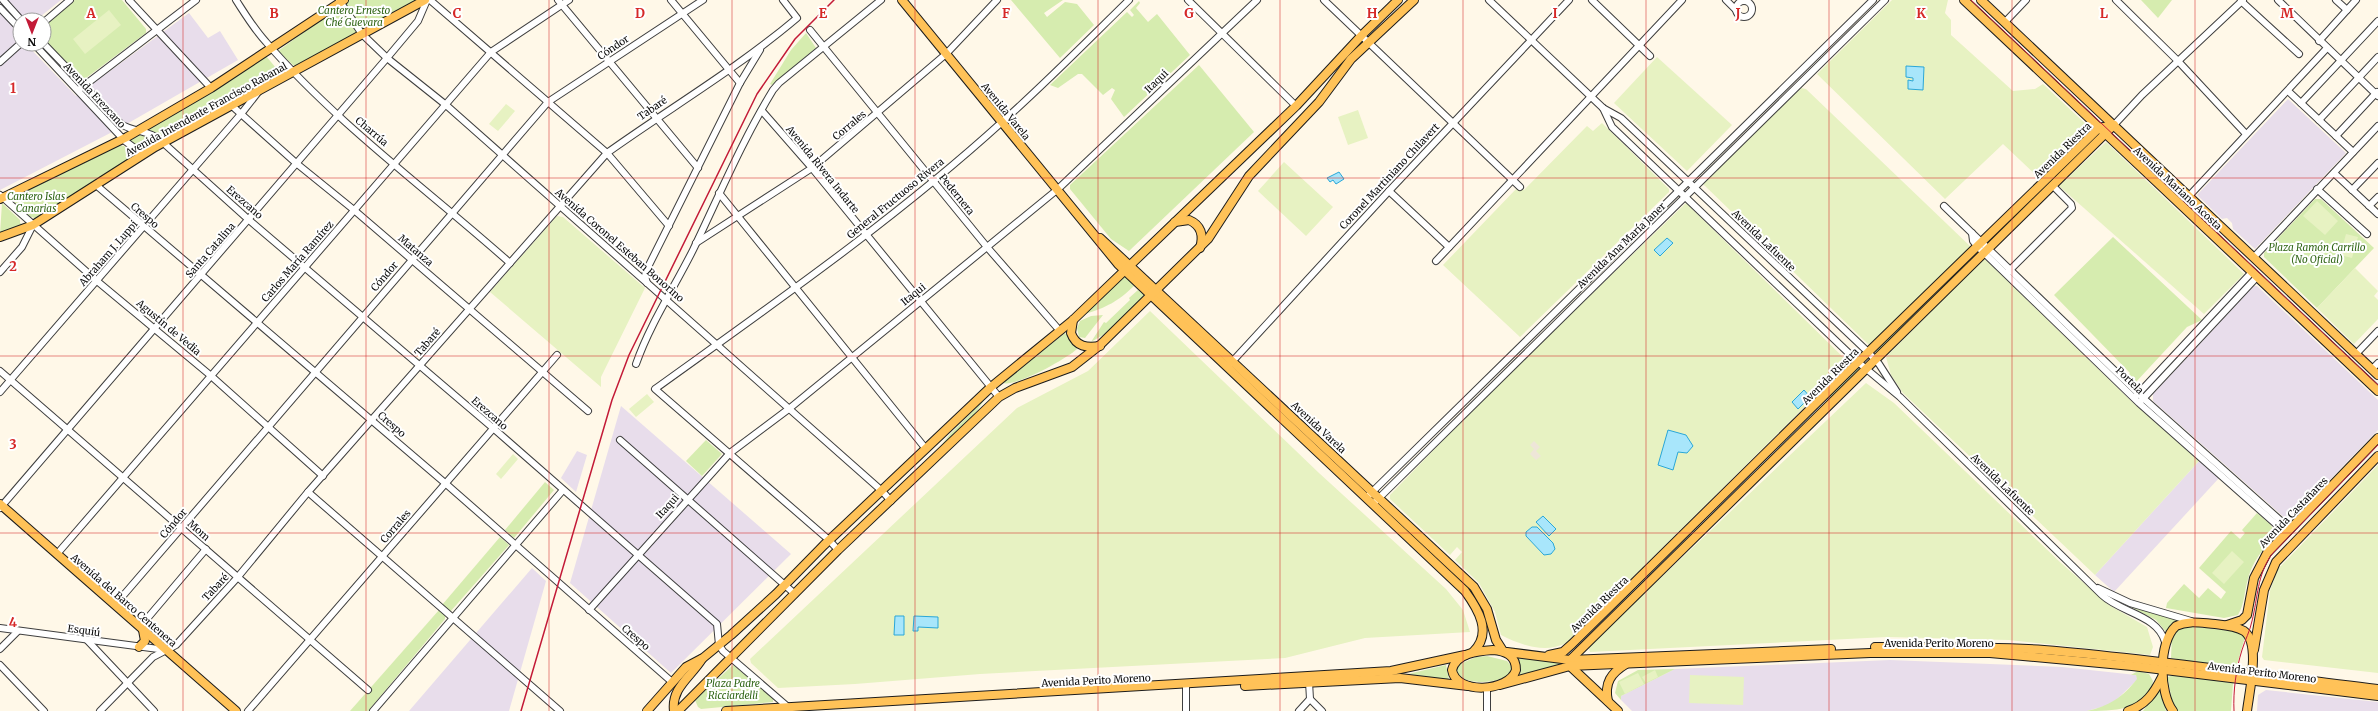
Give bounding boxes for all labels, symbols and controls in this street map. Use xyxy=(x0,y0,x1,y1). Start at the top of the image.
park label: Cantero Ernesto Ché Guevara xyxy=(318,4,390,29)
text: A xyxy=(85,5,96,22)
text: B xyxy=(269,5,279,22)
text: C xyxy=(453,5,462,22)
text: D xyxy=(635,5,645,22)
text: E xyxy=(819,5,828,22)
text: F xyxy=(1002,5,1010,22)
text: G xyxy=(1184,5,1194,22)
text: H xyxy=(1367,5,1378,22)
text: I xyxy=(1552,5,1558,22)
text: J xyxy=(1734,5,1741,22)
text: K xyxy=(1916,5,1926,22)
text: L xyxy=(2100,5,2109,22)
text: M xyxy=(2280,5,2294,22)
north arrow xyxy=(12,12,52,52)
street label: Cóndor xyxy=(595,32,632,63)
text: N xyxy=(27,35,36,49)
street label: Avenida Erezcano xyxy=(60,59,128,131)
street label: Avenida Intendente Francisco Rabanal xyxy=(122,59,289,160)
street label: Itaqui xyxy=(1142,67,1171,96)
street label: Avenida Varela xyxy=(978,79,1033,143)
text: 1 xyxy=(10,80,16,97)
street label: Tabaré xyxy=(635,94,670,123)
street label: Corrales xyxy=(830,108,869,143)
street label: Charrúa xyxy=(352,114,391,149)
street label: Avenida Riestra xyxy=(2030,119,2094,182)
street label: Coronel Martiniano Chilavert xyxy=(1337,120,1442,232)
street label: Avenida Rivera Indarte xyxy=(783,122,862,216)
street label: Avenida Mariano Acosta xyxy=(2130,143,2225,233)
street label: General Fructuoso Rivera xyxy=(844,155,947,242)
street label: Pedernera xyxy=(936,171,978,218)
street label: Erezcano xyxy=(224,183,266,222)
street label: Avenida Coronel Esteban Bonorino xyxy=(552,185,687,305)
park label: Cantero Islas Canarias xyxy=(7,190,65,215)
street label: Avenida Ana María Janer xyxy=(1574,199,1669,292)
street label: Crespo xyxy=(128,200,162,231)
street label: Avenida Lafuente xyxy=(1728,206,1798,274)
street label: Abraham J. Luppi xyxy=(76,218,140,290)
street label: Carlos María Ramírez xyxy=(258,218,337,305)
street label: Santa Catalina xyxy=(183,219,238,281)
street label: Matanza xyxy=(395,232,436,270)
park label: Plaza Ramón Carrillo (No Oficial) xyxy=(2268,241,2366,266)
text: 2 xyxy=(9,258,17,275)
street label: Cóndor xyxy=(368,258,401,294)
street label: Itaqui xyxy=(898,280,928,308)
street label: Agustín de Vedia xyxy=(133,296,204,359)
street label: Tabaré xyxy=(412,326,443,359)
street label: Avenida Riestra xyxy=(1799,345,1862,408)
street label: Portela xyxy=(2113,364,2147,397)
street label: Erezcano xyxy=(469,394,511,433)
street label: Avenida Varela xyxy=(1288,398,1349,457)
street label: Crespo xyxy=(375,409,409,440)
text: 3 xyxy=(9,436,17,453)
street label: Avenida Lafuente xyxy=(1967,450,2037,518)
street label: Avenida Castañares xyxy=(2255,474,2331,551)
street label: Itaqui xyxy=(653,492,682,521)
street label: Cóndor xyxy=(157,505,190,541)
street label: Corrales xyxy=(377,507,413,546)
street label: Mom xyxy=(185,517,213,544)
street label: Avenida del Barco Centenera xyxy=(67,550,180,650)
street label: Tabaré xyxy=(199,571,231,604)
street label: Avenida Riestra xyxy=(1567,573,1631,636)
text: 4 xyxy=(9,614,18,631)
street label: Esquiú xyxy=(67,622,101,639)
street label: Crespo xyxy=(619,622,653,653)
street label: Avenida Perito Moreno xyxy=(1883,637,1994,650)
street label: Avenida Perito Moreno xyxy=(2206,659,2317,686)
street label: Avenida Perito Moreno xyxy=(1040,671,1151,690)
park label: Plaza Padre Ricciardelli xyxy=(706,677,760,702)

